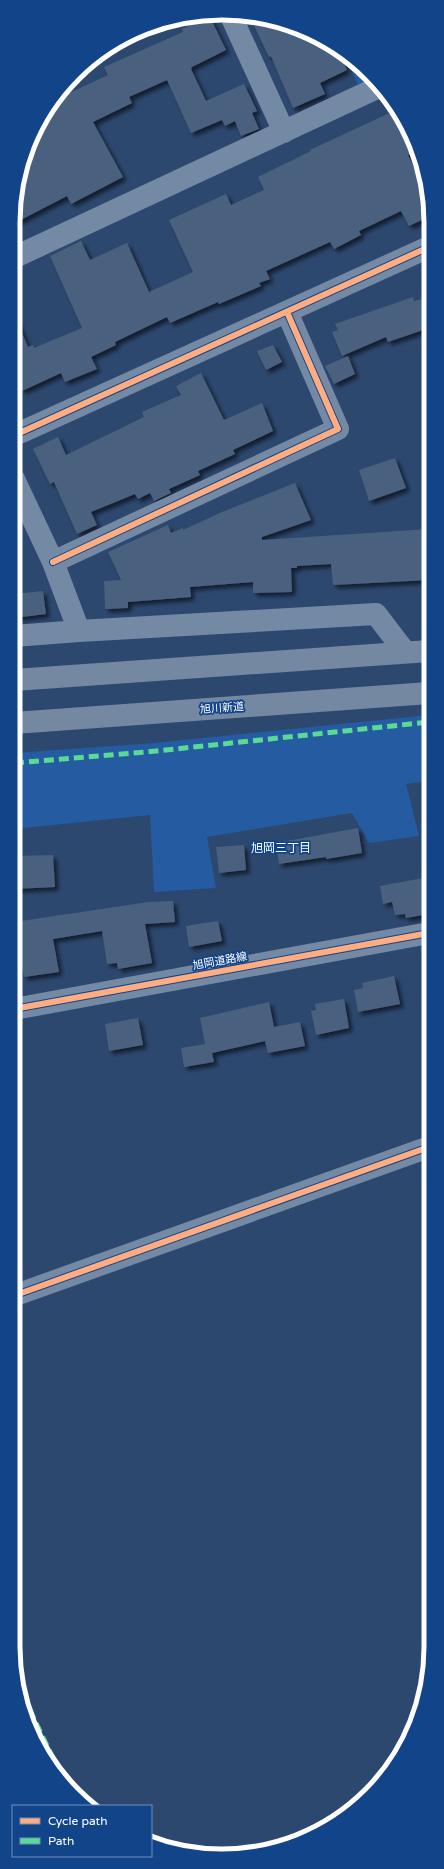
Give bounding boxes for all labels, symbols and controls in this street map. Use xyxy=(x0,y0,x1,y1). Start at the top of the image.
street label: 旭川新道 xyxy=(200,700,244,716)
district label: 旭岡三丁目 xyxy=(251,841,311,855)
street label: 旭岡道路線 xyxy=(192,950,248,972)
legend xyxy=(12,1805,152,1857)
text: Cycle path xyxy=(48,1814,107,1828)
text: Path xyxy=(48,1834,74,1848)

